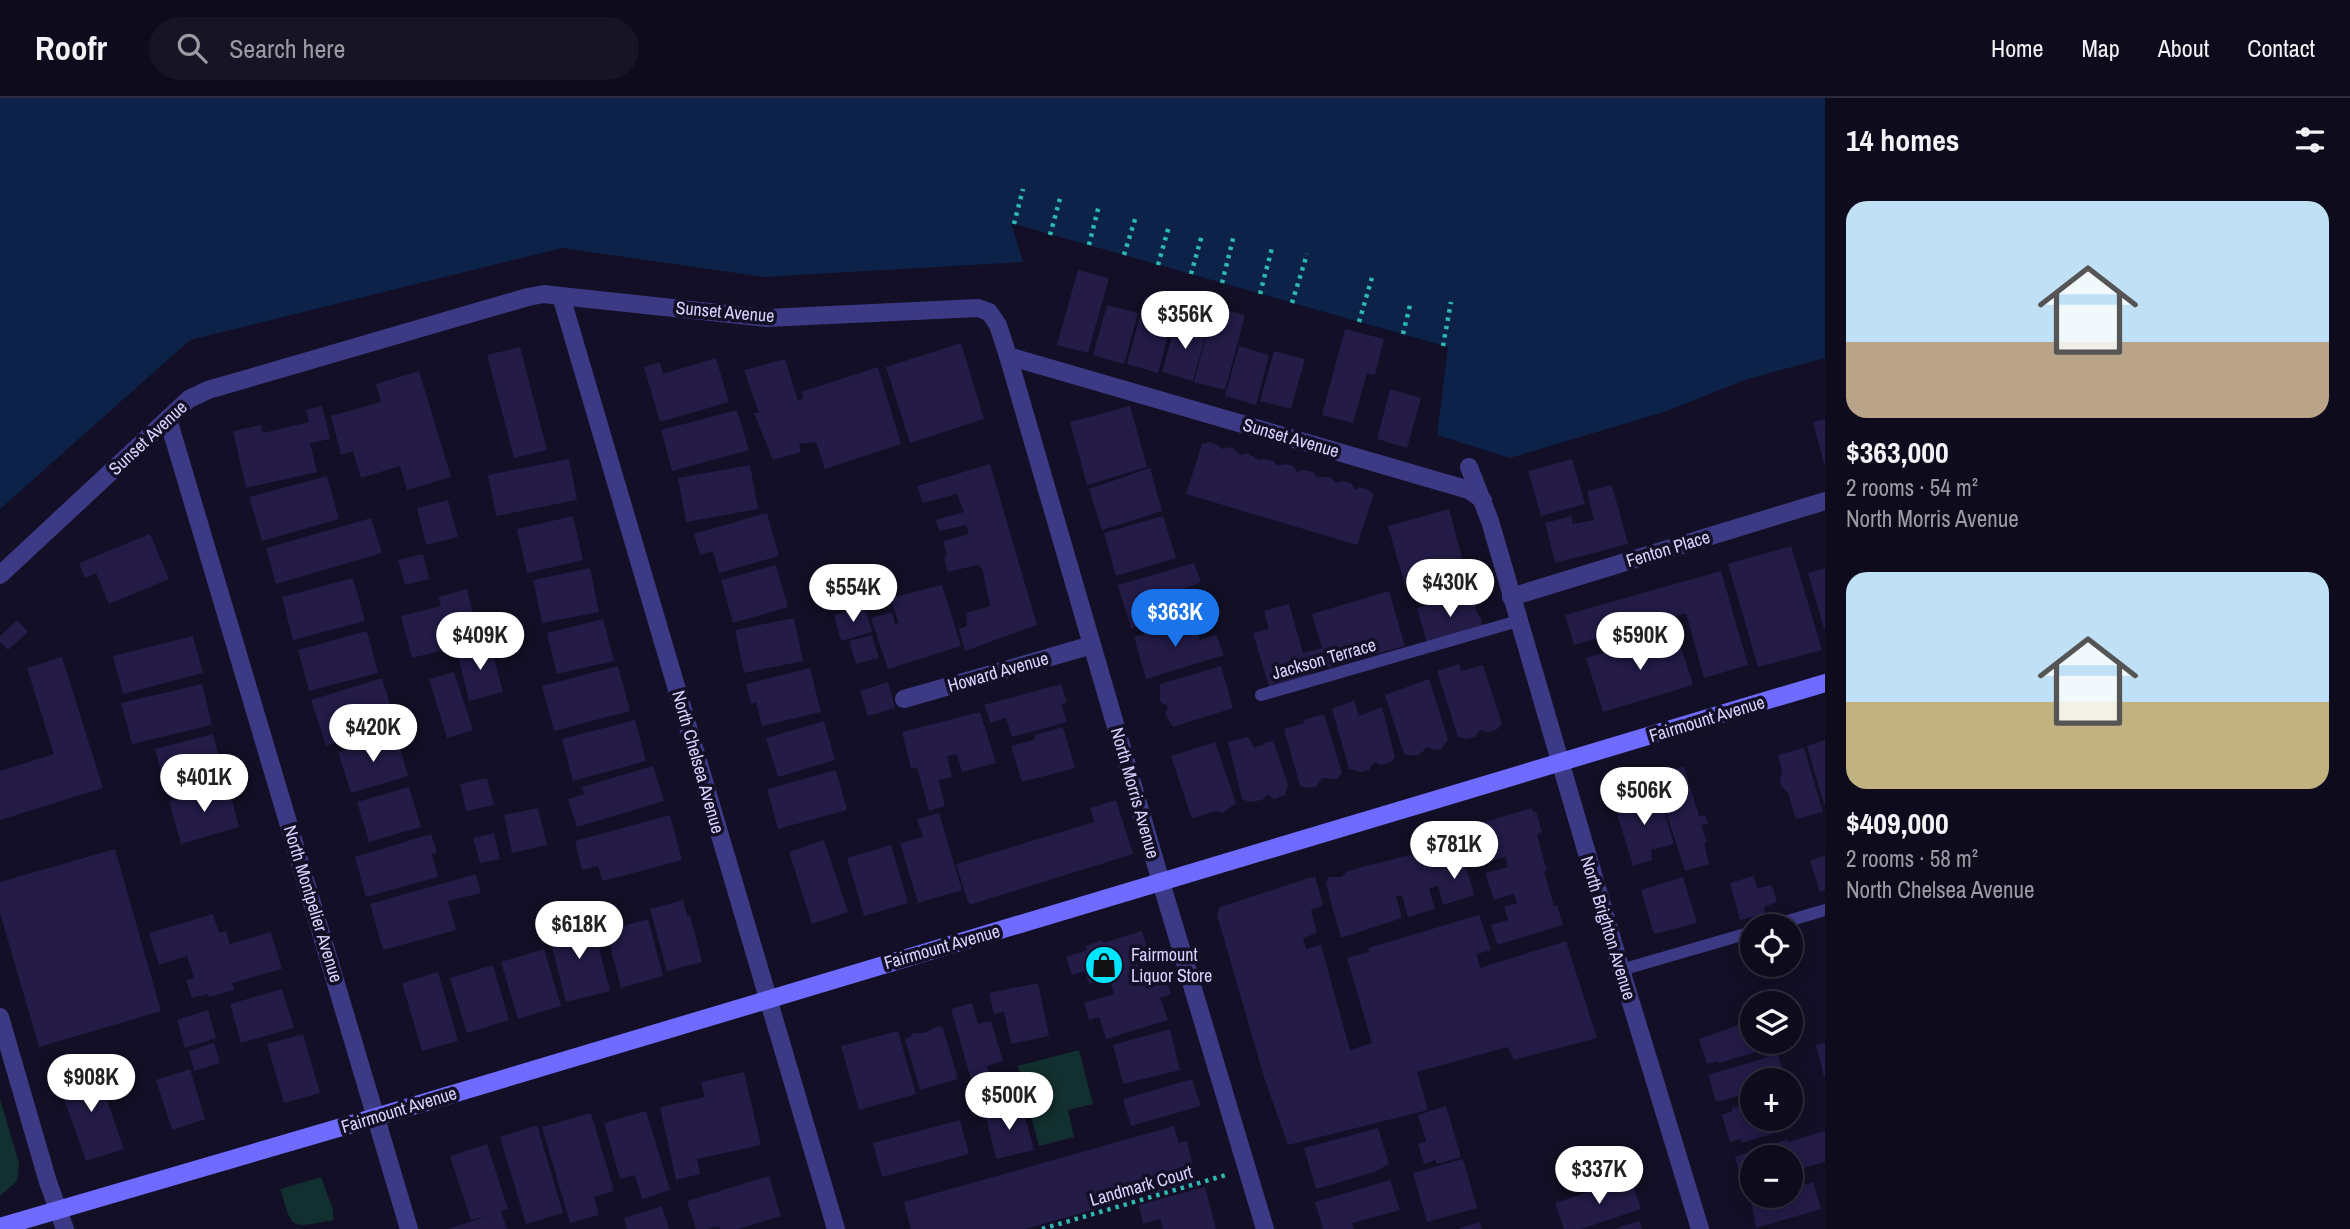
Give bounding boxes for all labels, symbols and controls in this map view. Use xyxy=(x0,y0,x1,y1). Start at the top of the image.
search box xyxy=(149,17,639,80)
text: Roofr xyxy=(35,26,107,70)
icon: search xyxy=(173,29,211,67)
text: Search here xyxy=(229,31,345,66)
text: Home xyxy=(1991,32,2043,64)
text: Map xyxy=(2081,32,2120,64)
text: About xyxy=(2158,32,2209,64)
text: Contact xyxy=(2247,32,2315,64)
text: 14 homes xyxy=(1846,120,1960,160)
icon: filters xyxy=(2291,121,2329,159)
icon: home xyxy=(2025,247,2151,373)
pin: $356K xyxy=(1136,292,1234,351)
street label: Sunset Avenue xyxy=(675,295,775,328)
text: $356K xyxy=(1157,298,1213,329)
street label: Sunset Avenue xyxy=(103,395,192,481)
street label: Sunset Avenue xyxy=(1240,412,1342,463)
text: $363,000 xyxy=(1846,432,1949,472)
text: 2 rooms · 54 m² xyxy=(1846,472,1978,503)
text: North Morris Avenue xyxy=(1846,503,2019,534)
street label: Fenton Place xyxy=(1623,524,1713,573)
pin: $430K xyxy=(1401,560,1499,619)
pin: $554K xyxy=(804,564,902,624)
text: $430K xyxy=(1422,566,1478,597)
text: $554K xyxy=(825,571,881,602)
pin: $363K xyxy=(1126,589,1224,649)
text: $363K xyxy=(1147,596,1203,627)
pin: $409K xyxy=(431,612,529,672)
pin: $590K xyxy=(1591,612,1689,672)
icon: home xyxy=(2025,618,2151,744)
text: $409K xyxy=(452,619,508,650)
text: $590K xyxy=(1612,619,1668,650)
street label: Jackson Terrace xyxy=(1269,632,1379,685)
street label: Howard Avenue xyxy=(944,645,1051,698)
street label: North Chelsea Avenue xyxy=(666,688,731,836)
street label: Fairmount Avenue xyxy=(1646,689,1768,748)
pin: $420K xyxy=(324,704,422,764)
text: $420K xyxy=(345,711,401,742)
street label: North Morris Avenue xyxy=(1105,724,1166,861)
pin: $401K xyxy=(155,754,253,814)
text: $401K xyxy=(176,761,232,792)
pin: $506K xyxy=(1595,768,1693,827)
text: $506K xyxy=(1616,774,1672,805)
text: $409,000 xyxy=(1846,803,1949,843)
street label: North Montpelier Avenue xyxy=(278,822,349,985)
pin: $781K xyxy=(1405,822,1503,881)
text: $781K xyxy=(1426,828,1482,859)
text: 2 rooms · 58 m² xyxy=(1846,843,1978,874)
street label: North Brighton Avenue xyxy=(1575,853,1642,1003)
text: North Chelsea Avenue xyxy=(1846,874,2034,905)
pin: $618K xyxy=(530,902,628,961)
text: $618K xyxy=(551,908,607,939)
map controls xyxy=(1740,914,1803,1208)
button: locate xyxy=(1740,914,1803,977)
street label: Fairmount Avenue xyxy=(881,918,1003,975)
place label: Fairmount Liquor Store xyxy=(1131,942,1212,988)
shop icon: Fairmount Liquor Store xyxy=(1083,944,1125,986)
button: layers xyxy=(1740,991,1803,1054)
pin: $908K xyxy=(42,1054,140,1114)
text: $908K xyxy=(63,1061,119,1092)
button: + xyxy=(1740,1068,1803,1131)
pin: $500K xyxy=(960,1072,1058,1132)
text: $500K xyxy=(981,1079,1037,1110)
street label: Fairmount Avenue xyxy=(338,1080,460,1139)
button: − xyxy=(1740,1145,1803,1208)
pin: $337K xyxy=(1550,1146,1648,1206)
text: $337K xyxy=(1571,1153,1627,1184)
street label: Landmark Court xyxy=(1087,1159,1195,1212)

